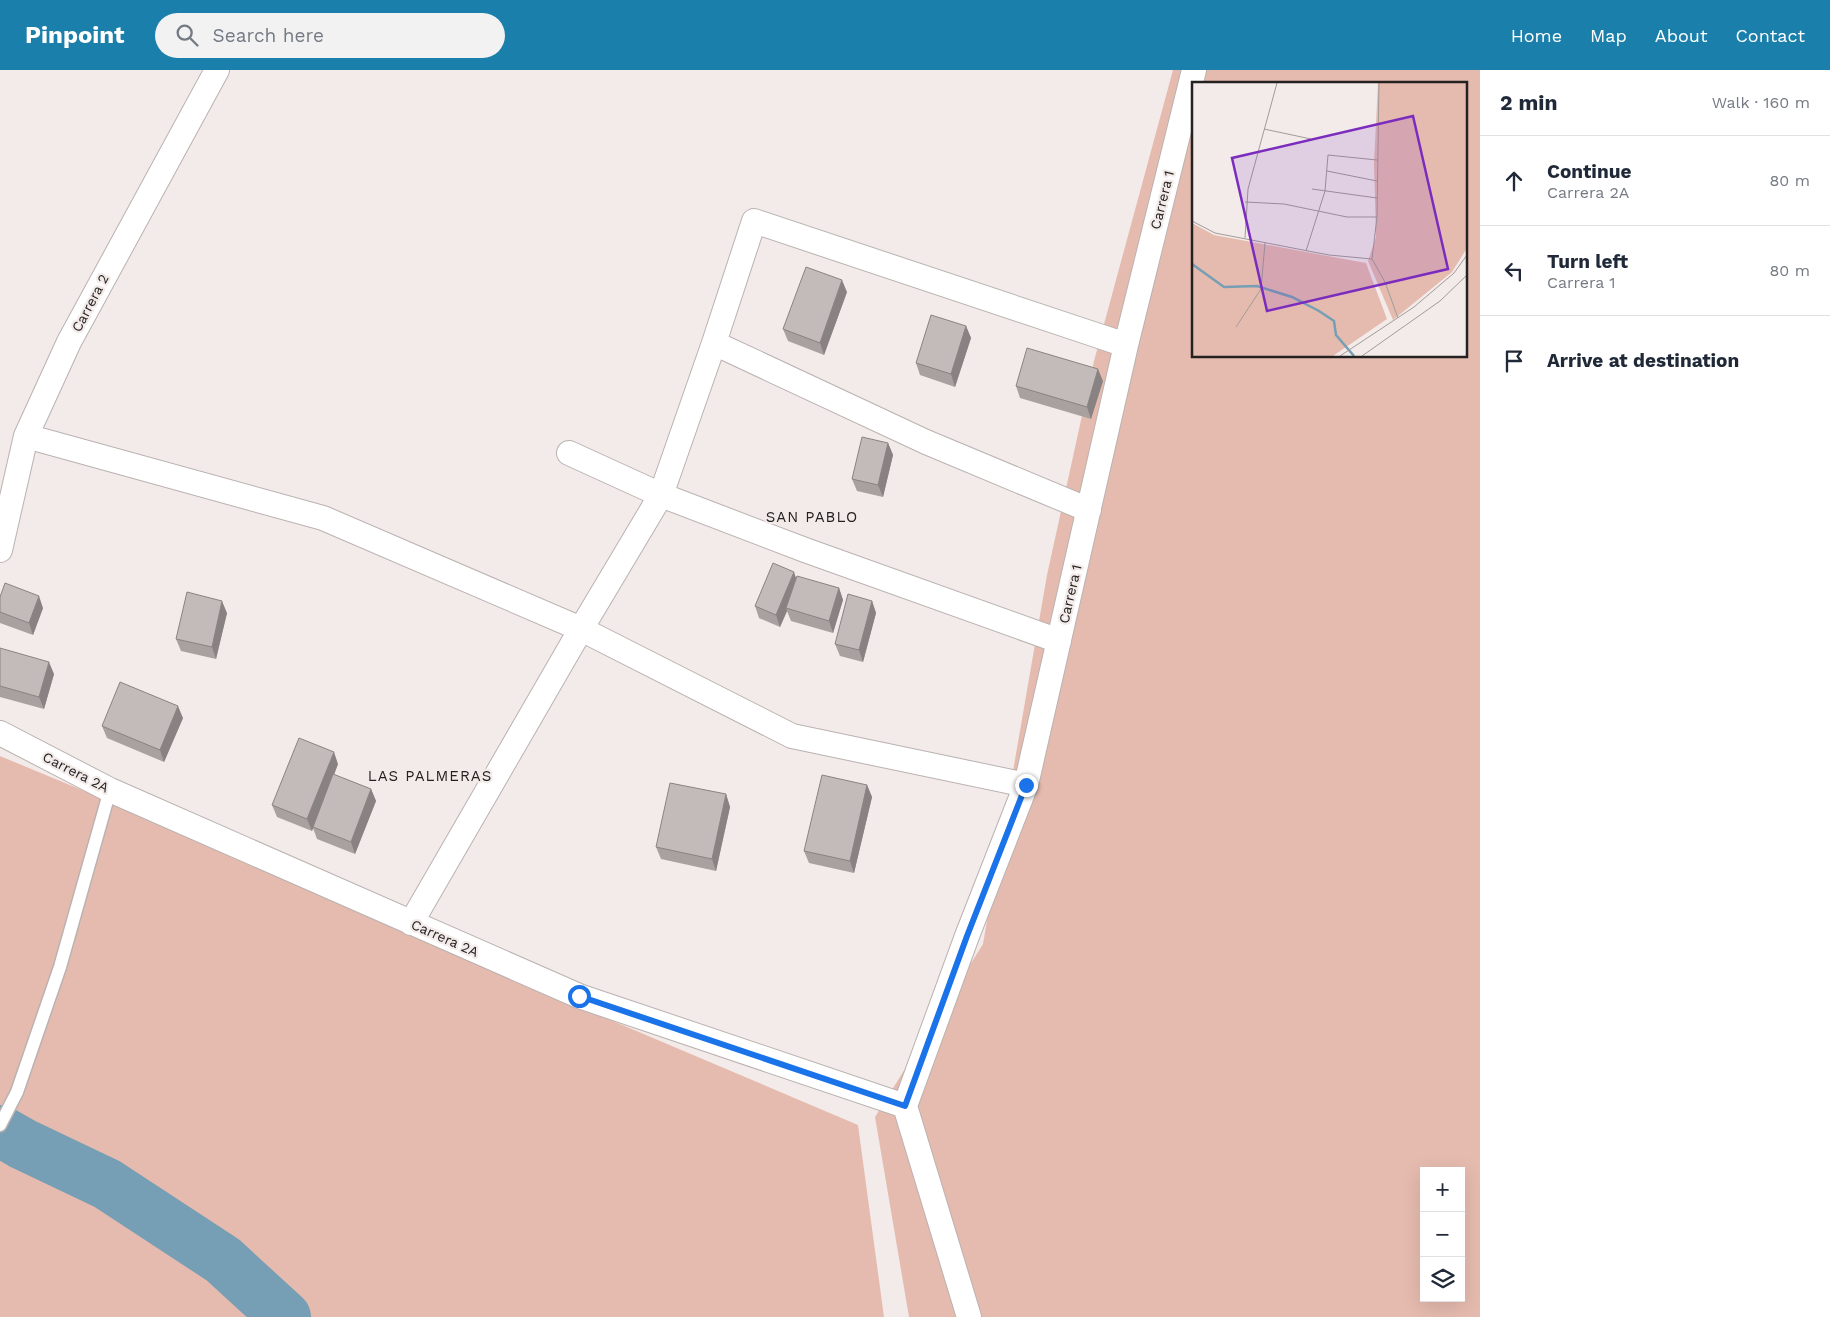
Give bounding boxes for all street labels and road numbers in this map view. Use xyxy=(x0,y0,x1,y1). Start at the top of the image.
street label: Carrera 1 xyxy=(1147,169,1177,231)
street label: Carrera 2 xyxy=(68,271,112,335)
street label: Carrera 1 xyxy=(1055,563,1085,625)
street label: Carrera 2A xyxy=(40,749,112,795)
street label: Carrera 2A xyxy=(409,916,481,960)

